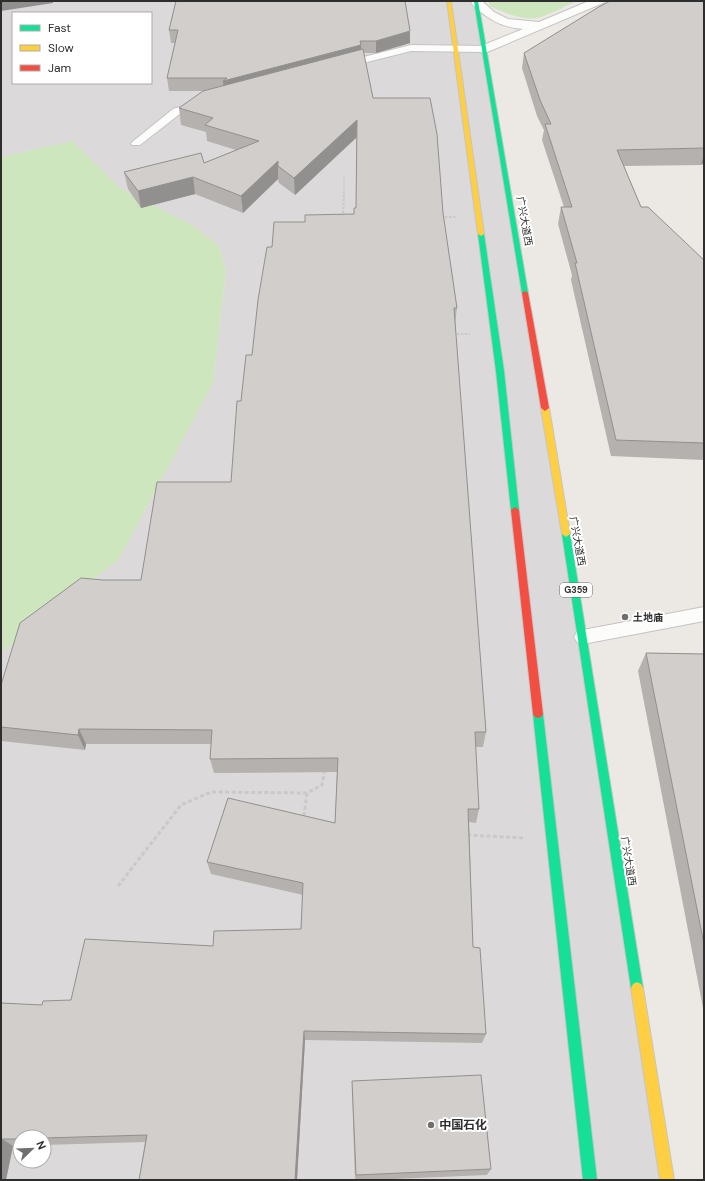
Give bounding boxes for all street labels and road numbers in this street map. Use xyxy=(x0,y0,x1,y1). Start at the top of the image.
street label: 广兴大道西 xyxy=(514,195,535,247)
street label: 广兴大道西 xyxy=(567,515,588,567)
road number: G359 xyxy=(560,583,592,597)
street label: 广兴大道西 xyxy=(618,835,639,887)

